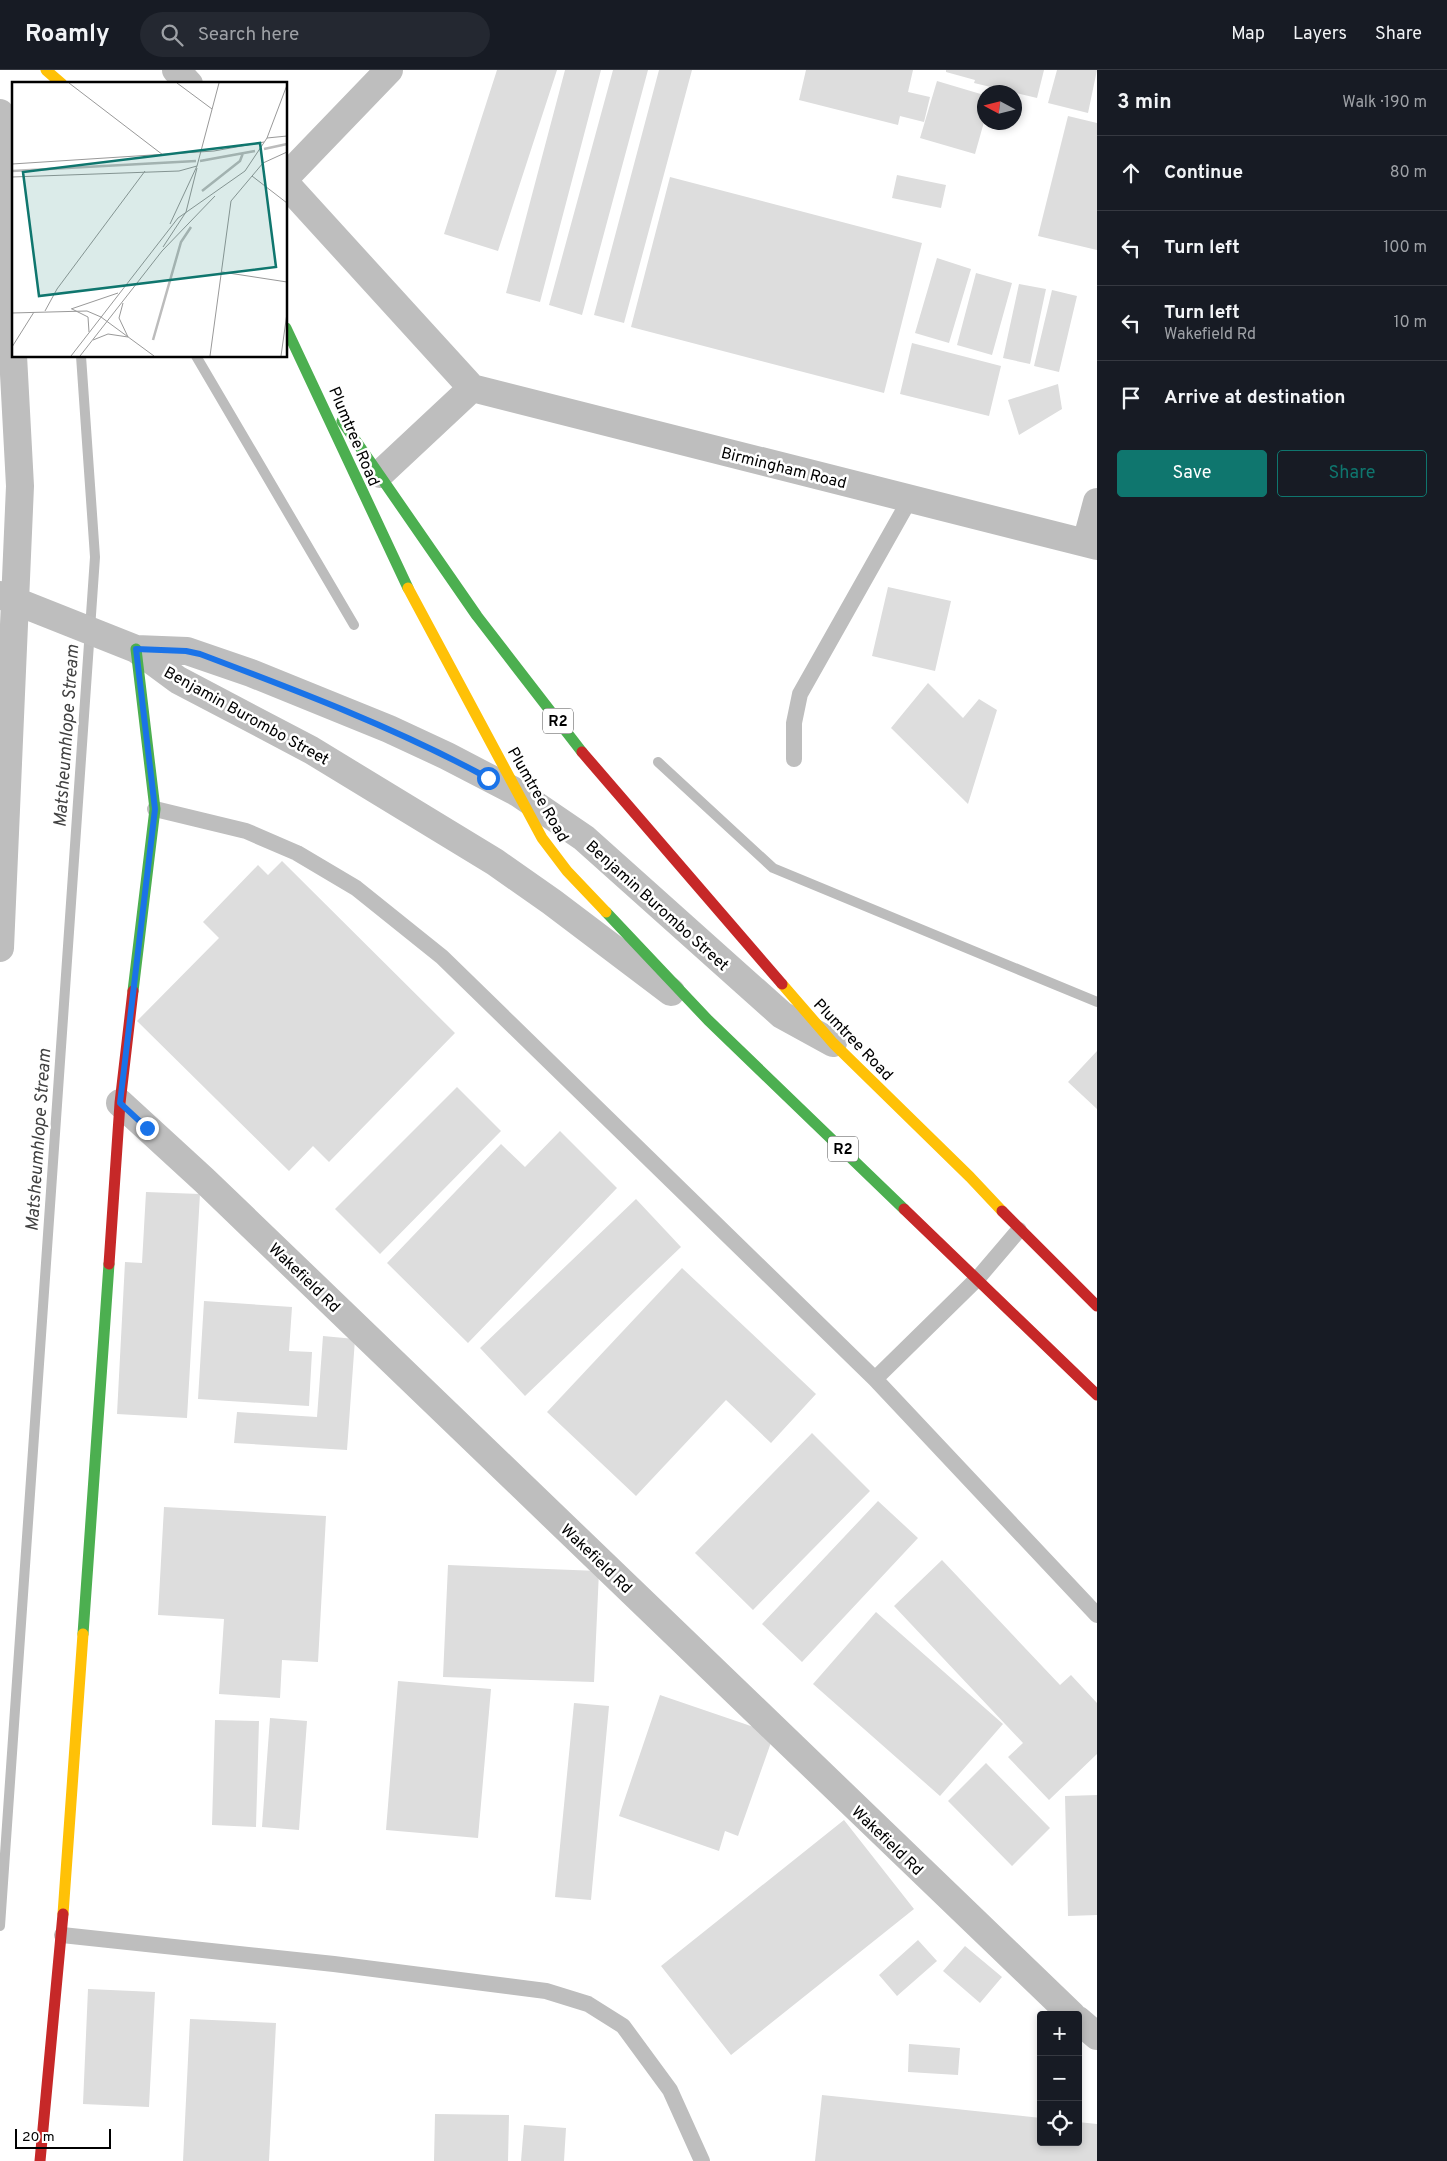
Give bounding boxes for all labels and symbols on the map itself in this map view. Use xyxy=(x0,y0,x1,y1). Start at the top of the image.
inset map xyxy=(12,82,288,358)
north arrow xyxy=(977,85,1022,130)
street label: Plumtree Road xyxy=(323,384,383,490)
street label: Birmingham Road xyxy=(719,444,848,494)
water label: Matsheumhlope Stream xyxy=(50,644,85,828)
street label: Benjamin Burombo Street xyxy=(160,663,332,771)
road number: R2 xyxy=(543,708,573,734)
street label: Plumtree Road xyxy=(502,744,572,846)
route start xyxy=(477,767,500,790)
street label: Benjamin Burombo Street xyxy=(581,837,732,976)
street label: Plumtree Road xyxy=(808,995,897,1086)
water label: Matsheumhlope Stream xyxy=(22,1048,57,1232)
route end xyxy=(136,1117,159,1140)
road number: R2 xyxy=(828,1136,858,1162)
street label: Wakefield Rd xyxy=(264,1239,344,1318)
street label: Wakefield Rd xyxy=(556,1520,636,1599)
street label: Wakefield Rd xyxy=(847,1802,927,1881)
scale bar xyxy=(15,2126,111,2149)

